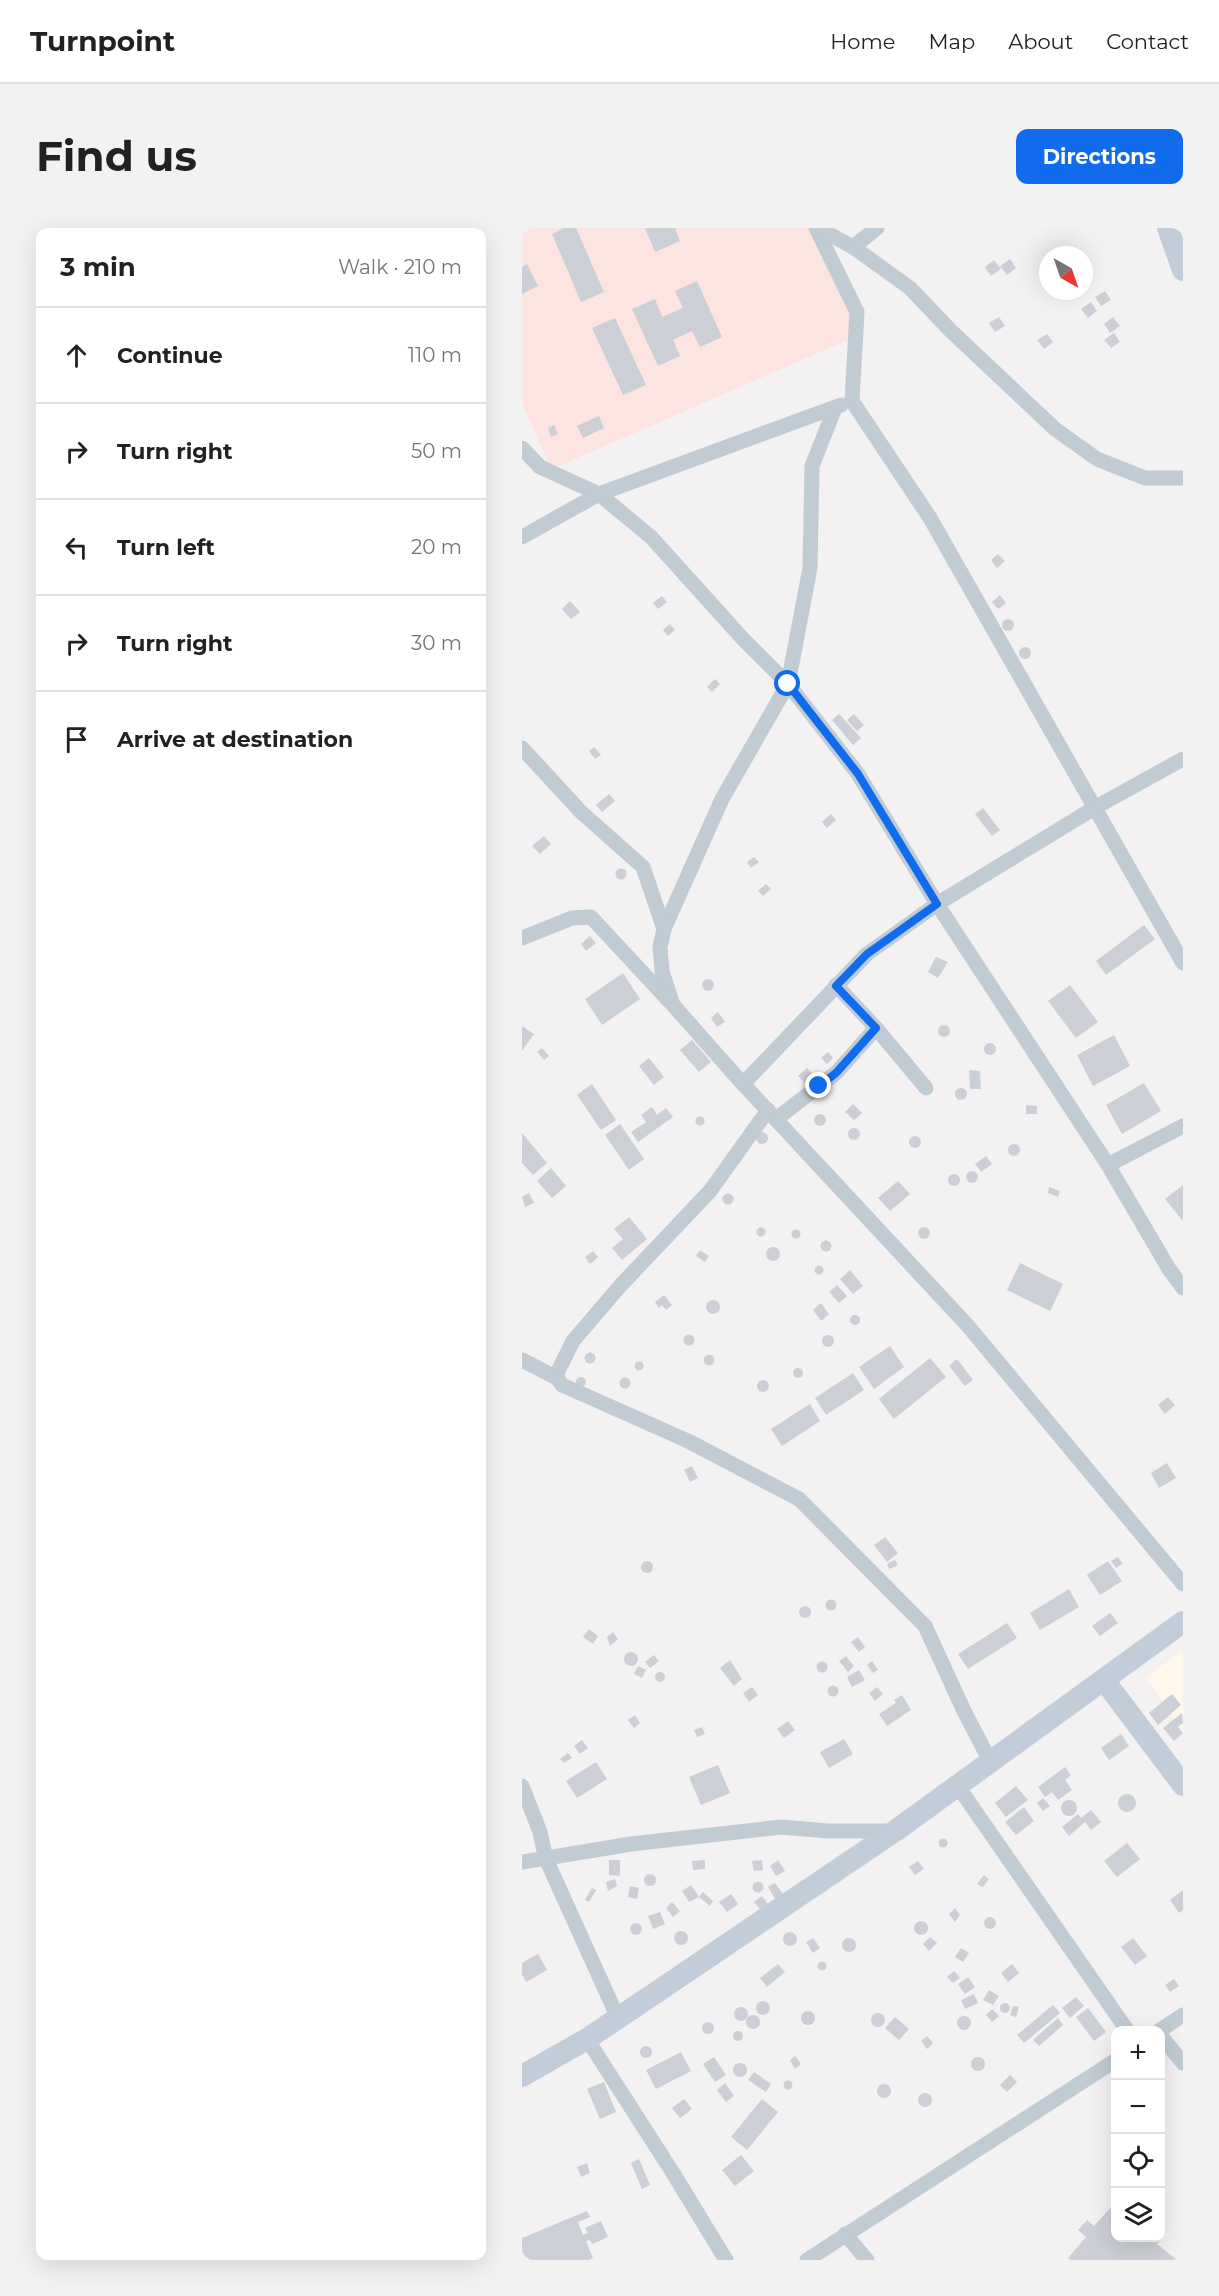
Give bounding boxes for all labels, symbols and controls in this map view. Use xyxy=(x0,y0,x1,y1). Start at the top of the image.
text: Turnpoint xyxy=(30,24,175,58)
text: Home xyxy=(830,29,895,54)
text: Map xyxy=(928,29,975,54)
text: About xyxy=(1008,29,1073,54)
text: Contact xyxy=(1106,29,1189,54)
button: Directions xyxy=(1016,129,1183,184)
text: Find us xyxy=(36,130,197,182)
north arrow xyxy=(1039,246,1093,300)
text: 3 min xyxy=(60,251,136,283)
text: Walk · 210 m xyxy=(338,255,462,279)
icon: ahead xyxy=(60,339,93,372)
text: Continue xyxy=(117,342,223,369)
text: 110 m xyxy=(408,343,462,367)
icon: right xyxy=(60,435,93,468)
text: Turn right xyxy=(117,438,232,465)
text: 50 m xyxy=(411,439,462,463)
icon: left xyxy=(60,531,93,564)
text: Turn left xyxy=(117,534,215,561)
text: 20 m xyxy=(411,535,462,559)
icon: right xyxy=(60,627,93,660)
text: Turn right xyxy=(117,630,232,657)
text: 30 m xyxy=(411,631,462,655)
route start xyxy=(774,670,800,696)
icon: arrive xyxy=(60,723,93,756)
text: Arrive at destination xyxy=(117,726,353,753)
route end xyxy=(805,1072,831,1098)
map controls xyxy=(1111,2026,1165,2242)
button: + xyxy=(1111,2026,1165,2080)
button: − xyxy=(1111,2080,1165,2134)
button: locate xyxy=(1111,2134,1165,2188)
button: layers xyxy=(1111,2188,1165,2242)

